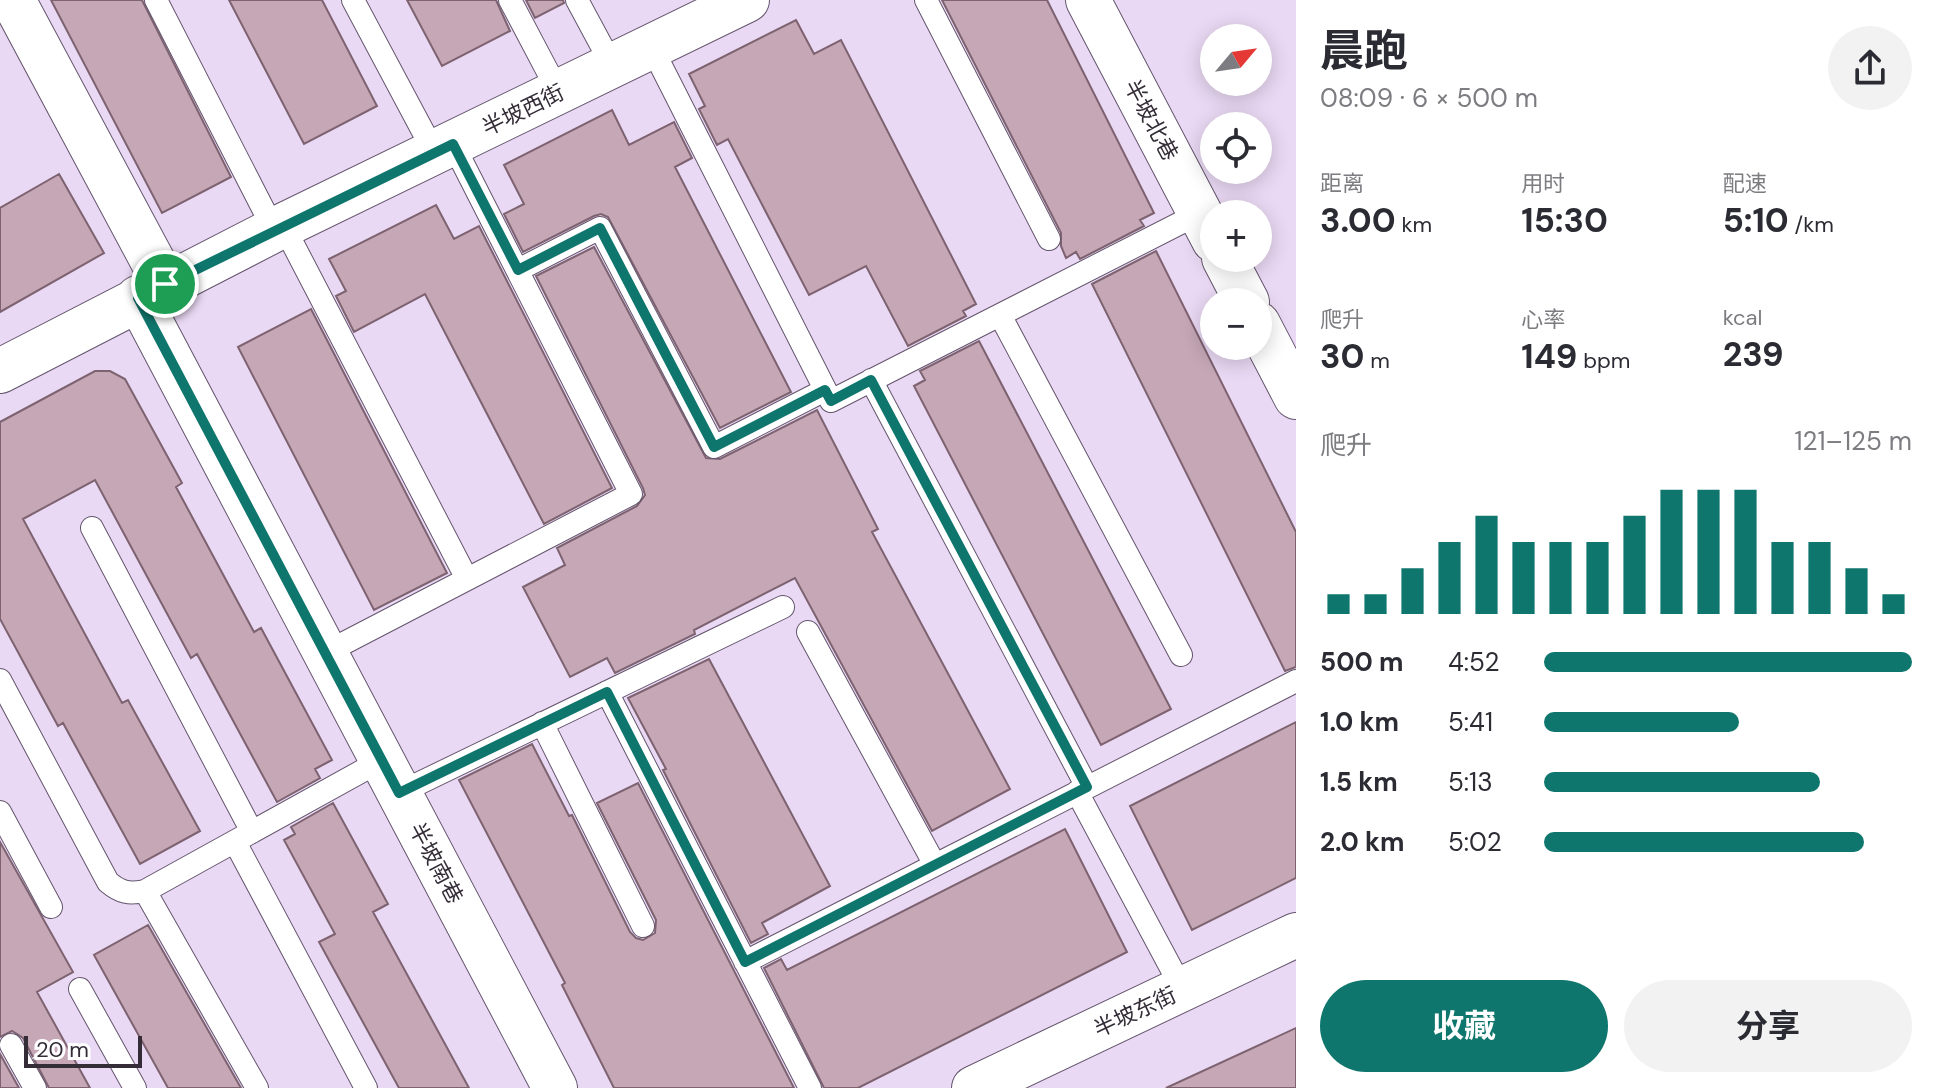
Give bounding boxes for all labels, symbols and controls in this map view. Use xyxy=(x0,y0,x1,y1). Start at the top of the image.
text: 晨跑 xyxy=(1320,22,1408,80)
north arrow xyxy=(1200,24,1272,96)
map controls xyxy=(1200,24,1272,360)
button: share xyxy=(1828,26,1912,110)
street label: 半坡北巷 xyxy=(1118,74,1184,166)
street label: 半坡西街 xyxy=(477,78,569,142)
text: 08:09 · 6 × 500 m xyxy=(1320,81,1538,115)
button: locate xyxy=(1200,112,1272,184)
text: 距离 xyxy=(1320,169,1364,198)
text: 用时 xyxy=(1521,169,1565,198)
text: 配速 xyxy=(1723,169,1767,198)
text: 3.00 xyxy=(1320,198,1396,243)
text: 15:30 xyxy=(1521,198,1608,243)
text: 5:10 xyxy=(1723,198,1789,243)
button: + xyxy=(1200,200,1272,272)
text: km xyxy=(1396,210,1432,239)
text: /km xyxy=(1789,210,1834,239)
pin xyxy=(131,250,199,318)
icon: arrive xyxy=(143,262,187,306)
button: − xyxy=(1200,288,1272,360)
text: kcal xyxy=(1723,303,1762,332)
text: 爬升 xyxy=(1320,305,1364,334)
text: 心率 xyxy=(1521,305,1565,334)
text: 239 xyxy=(1723,332,1784,377)
text: 30 xyxy=(1320,334,1364,379)
text: 149 xyxy=(1521,334,1577,379)
text: m xyxy=(1364,346,1390,375)
text: bpm xyxy=(1577,346,1630,375)
text: 121–125 m xyxy=(1794,424,1912,458)
text: 爬升 xyxy=(1320,428,1372,462)
text: 500 m xyxy=(1320,645,1403,679)
text: 4:52 xyxy=(1448,645,1499,679)
text: 1.0 km xyxy=(1320,705,1399,739)
text: 5:41 xyxy=(1448,705,1493,739)
text: 1.5 km xyxy=(1320,765,1398,799)
text: 5:13 xyxy=(1448,765,1493,799)
street label: 半坡南巷 xyxy=(403,817,469,909)
text: 2.0 km xyxy=(1320,825,1404,859)
text: 5:02 xyxy=(1448,825,1502,859)
street label: 半坡东街 xyxy=(1089,980,1181,1044)
button: 收藏 xyxy=(1320,980,1608,1072)
button: 分享 xyxy=(1624,980,1912,1072)
scale bar xyxy=(24,1032,142,1068)
text: 20 m xyxy=(36,1035,89,1064)

